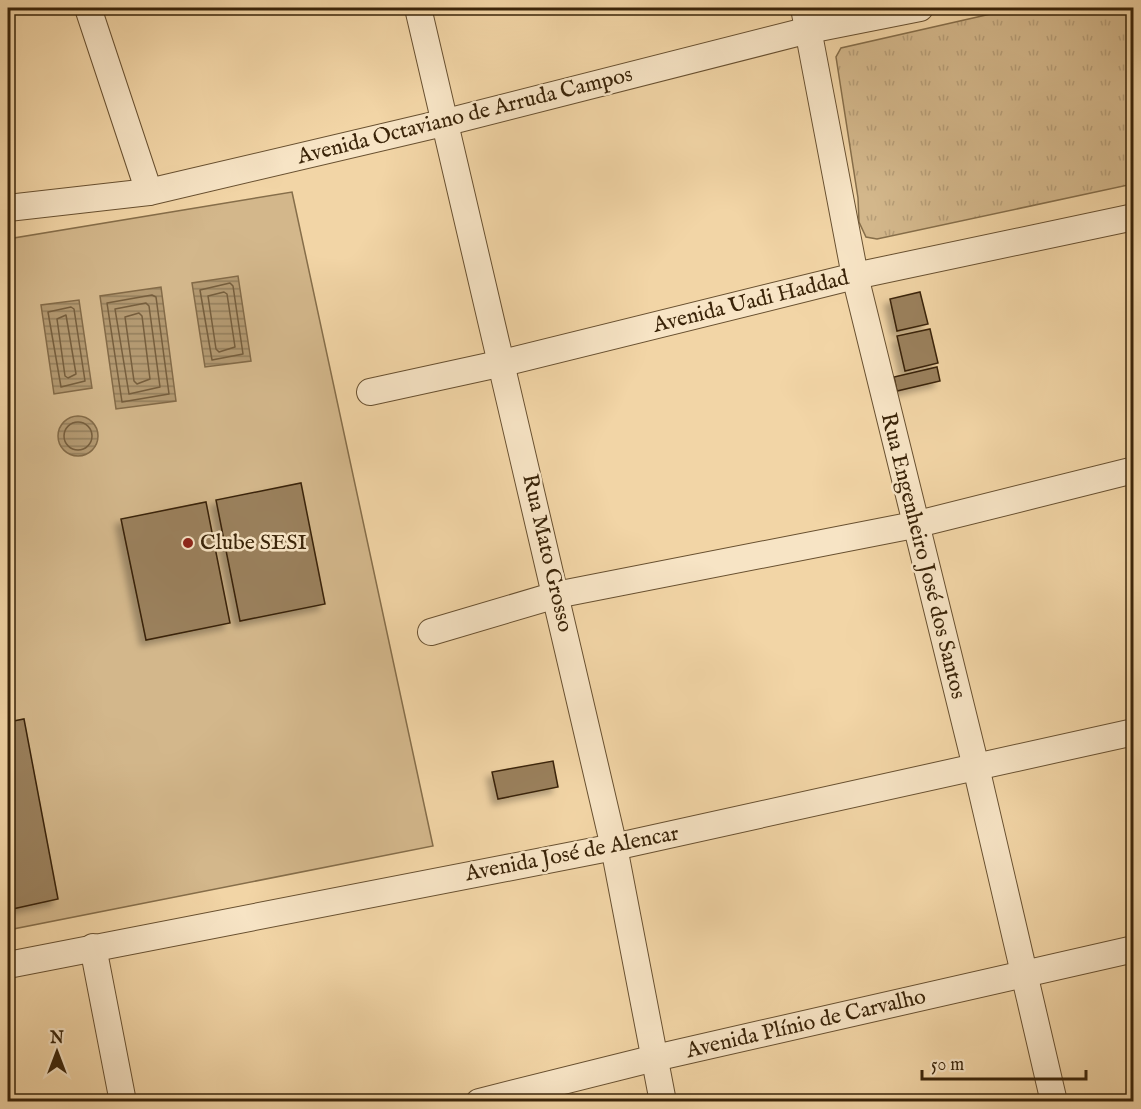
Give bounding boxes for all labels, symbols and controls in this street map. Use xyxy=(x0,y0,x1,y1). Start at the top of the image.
street label: Avenida Octaviano de Arruda Campos xyxy=(293,61,636,172)
street label: Avenida Uadi Haddad xyxy=(649,264,852,340)
street label: Rua Engenheiro José dos Santos xyxy=(874,410,972,702)
street label: Rua Mato Grosso xyxy=(515,471,579,635)
place label: Clube SESI xyxy=(200,529,307,557)
marker: Clube SESI xyxy=(181,536,195,550)
street label: Avenida José de Alencar xyxy=(462,820,681,889)
street label: Avenida Plínio de Carvalho xyxy=(682,983,929,1065)
north arrow xyxy=(27,1022,87,1082)
text: N xyxy=(49,1029,64,1049)
scale bar xyxy=(922,1043,1086,1081)
text: 50 m xyxy=(931,1054,964,1077)

